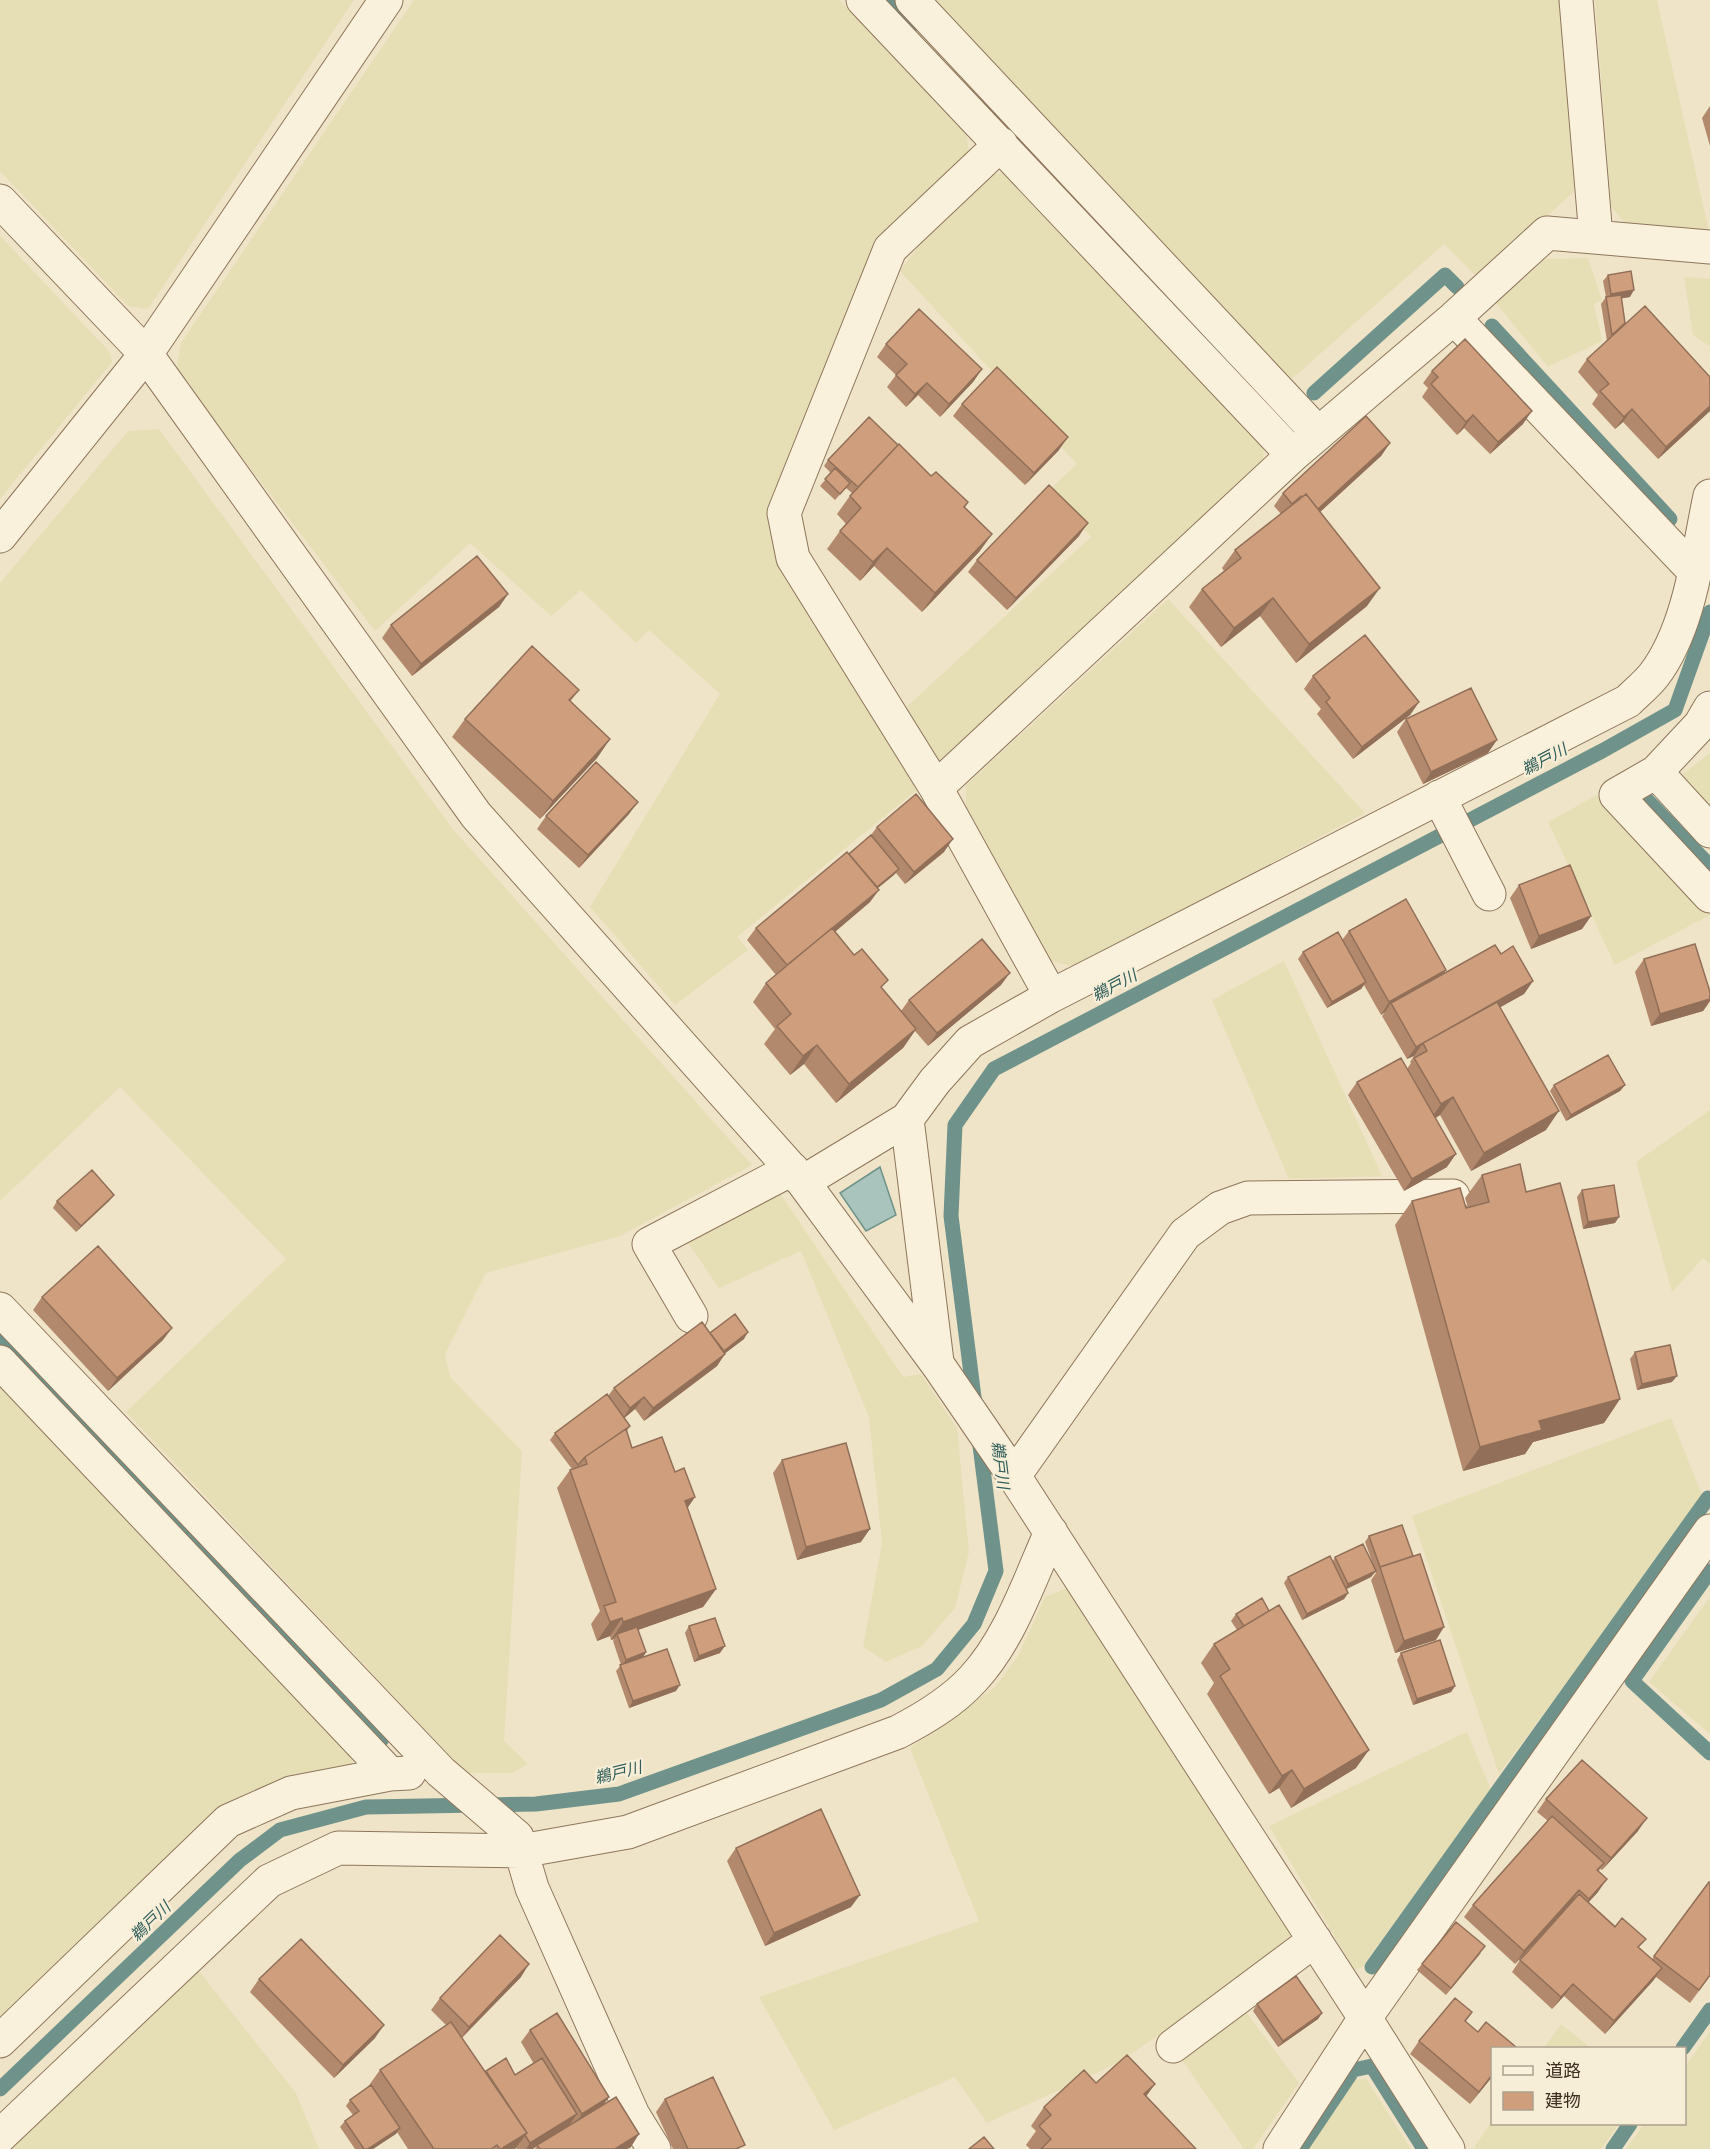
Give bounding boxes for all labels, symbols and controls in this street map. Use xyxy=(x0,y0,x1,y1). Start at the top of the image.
water label: 鵜戸川 xyxy=(1518,737,1572,780)
water label: 鵜戸川 xyxy=(1088,963,1142,1006)
water label: 鵜戸川 xyxy=(987,1440,1015,1492)
water label: 鵜戸川 xyxy=(592,1755,646,1788)
water label: 鵜戸川 xyxy=(125,1895,176,1946)
legend xyxy=(1491,2047,1686,2125)
text: 道路 xyxy=(1545,2058,1581,2082)
text: 建物 xyxy=(1545,2088,1581,2112)

